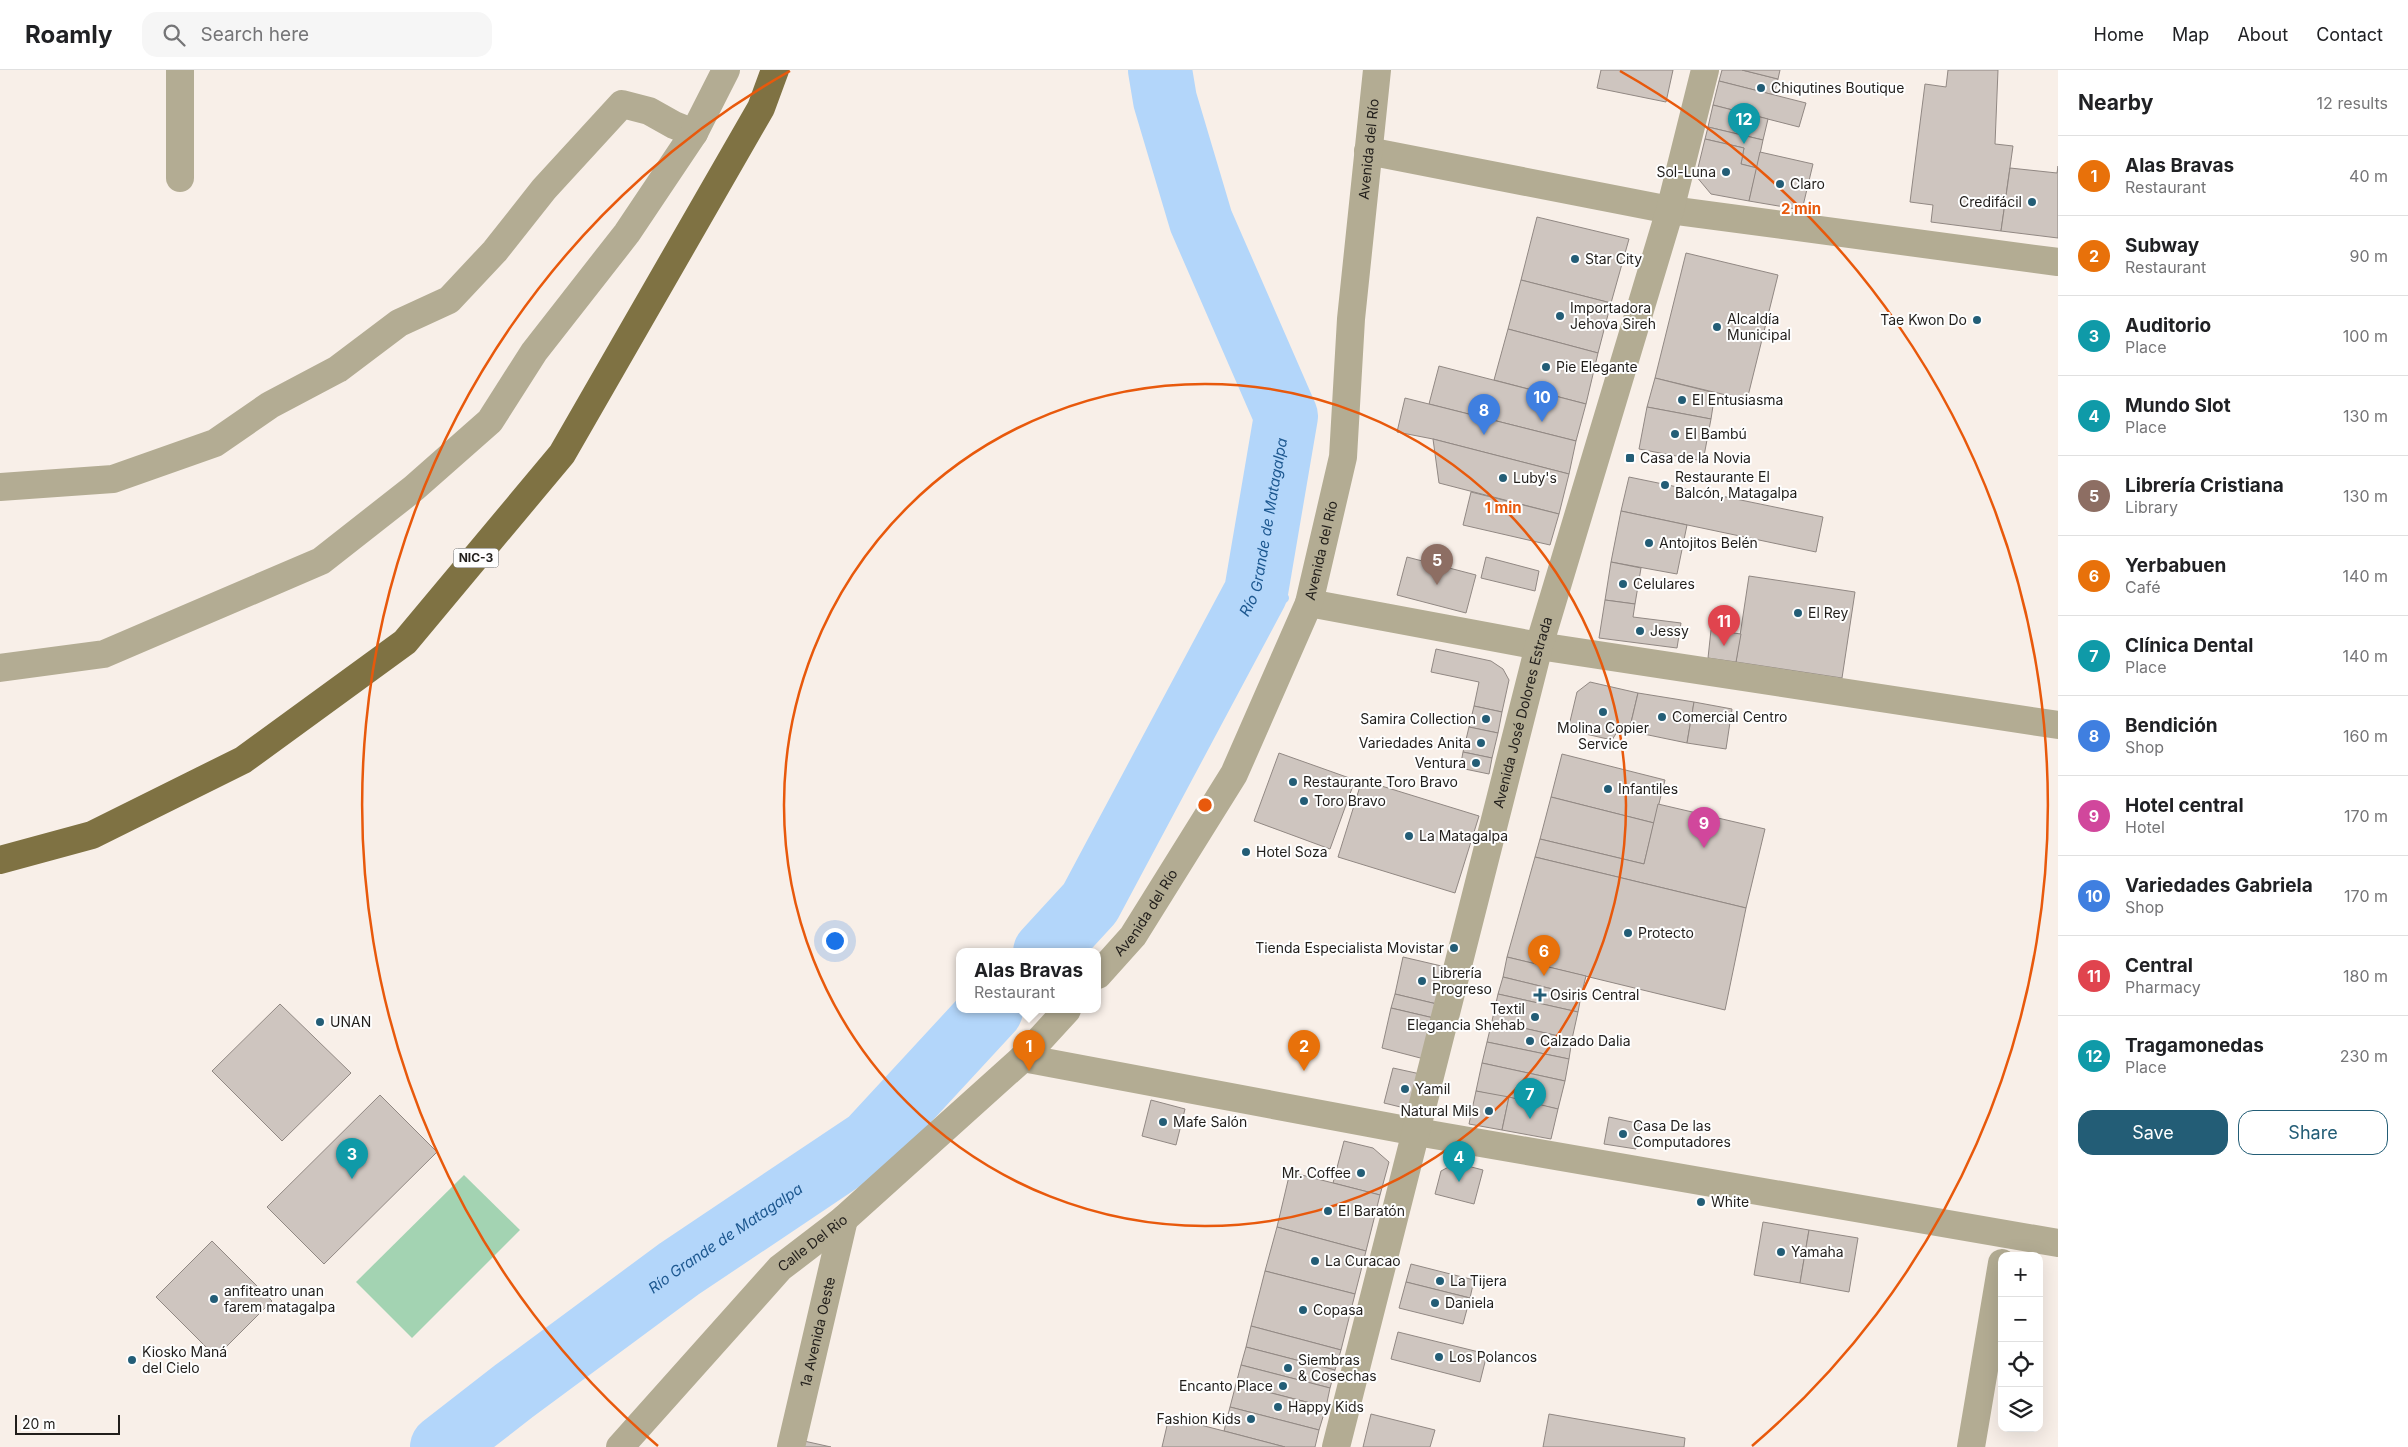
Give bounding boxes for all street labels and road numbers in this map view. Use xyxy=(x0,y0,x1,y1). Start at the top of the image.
street label: Avenida del Río xyxy=(1355,98,1382,200)
street label: Avenida del Río xyxy=(1301,499,1341,602)
road number: NIC-3 xyxy=(454,548,498,568)
street label: Avenida José Dolores Estrada xyxy=(1489,614,1555,810)
street label: Avenida del Río xyxy=(1110,866,1181,959)
street label: Calle Del Rio xyxy=(774,1211,850,1275)
street label: 1a Avenida Oeste xyxy=(796,1275,838,1389)

